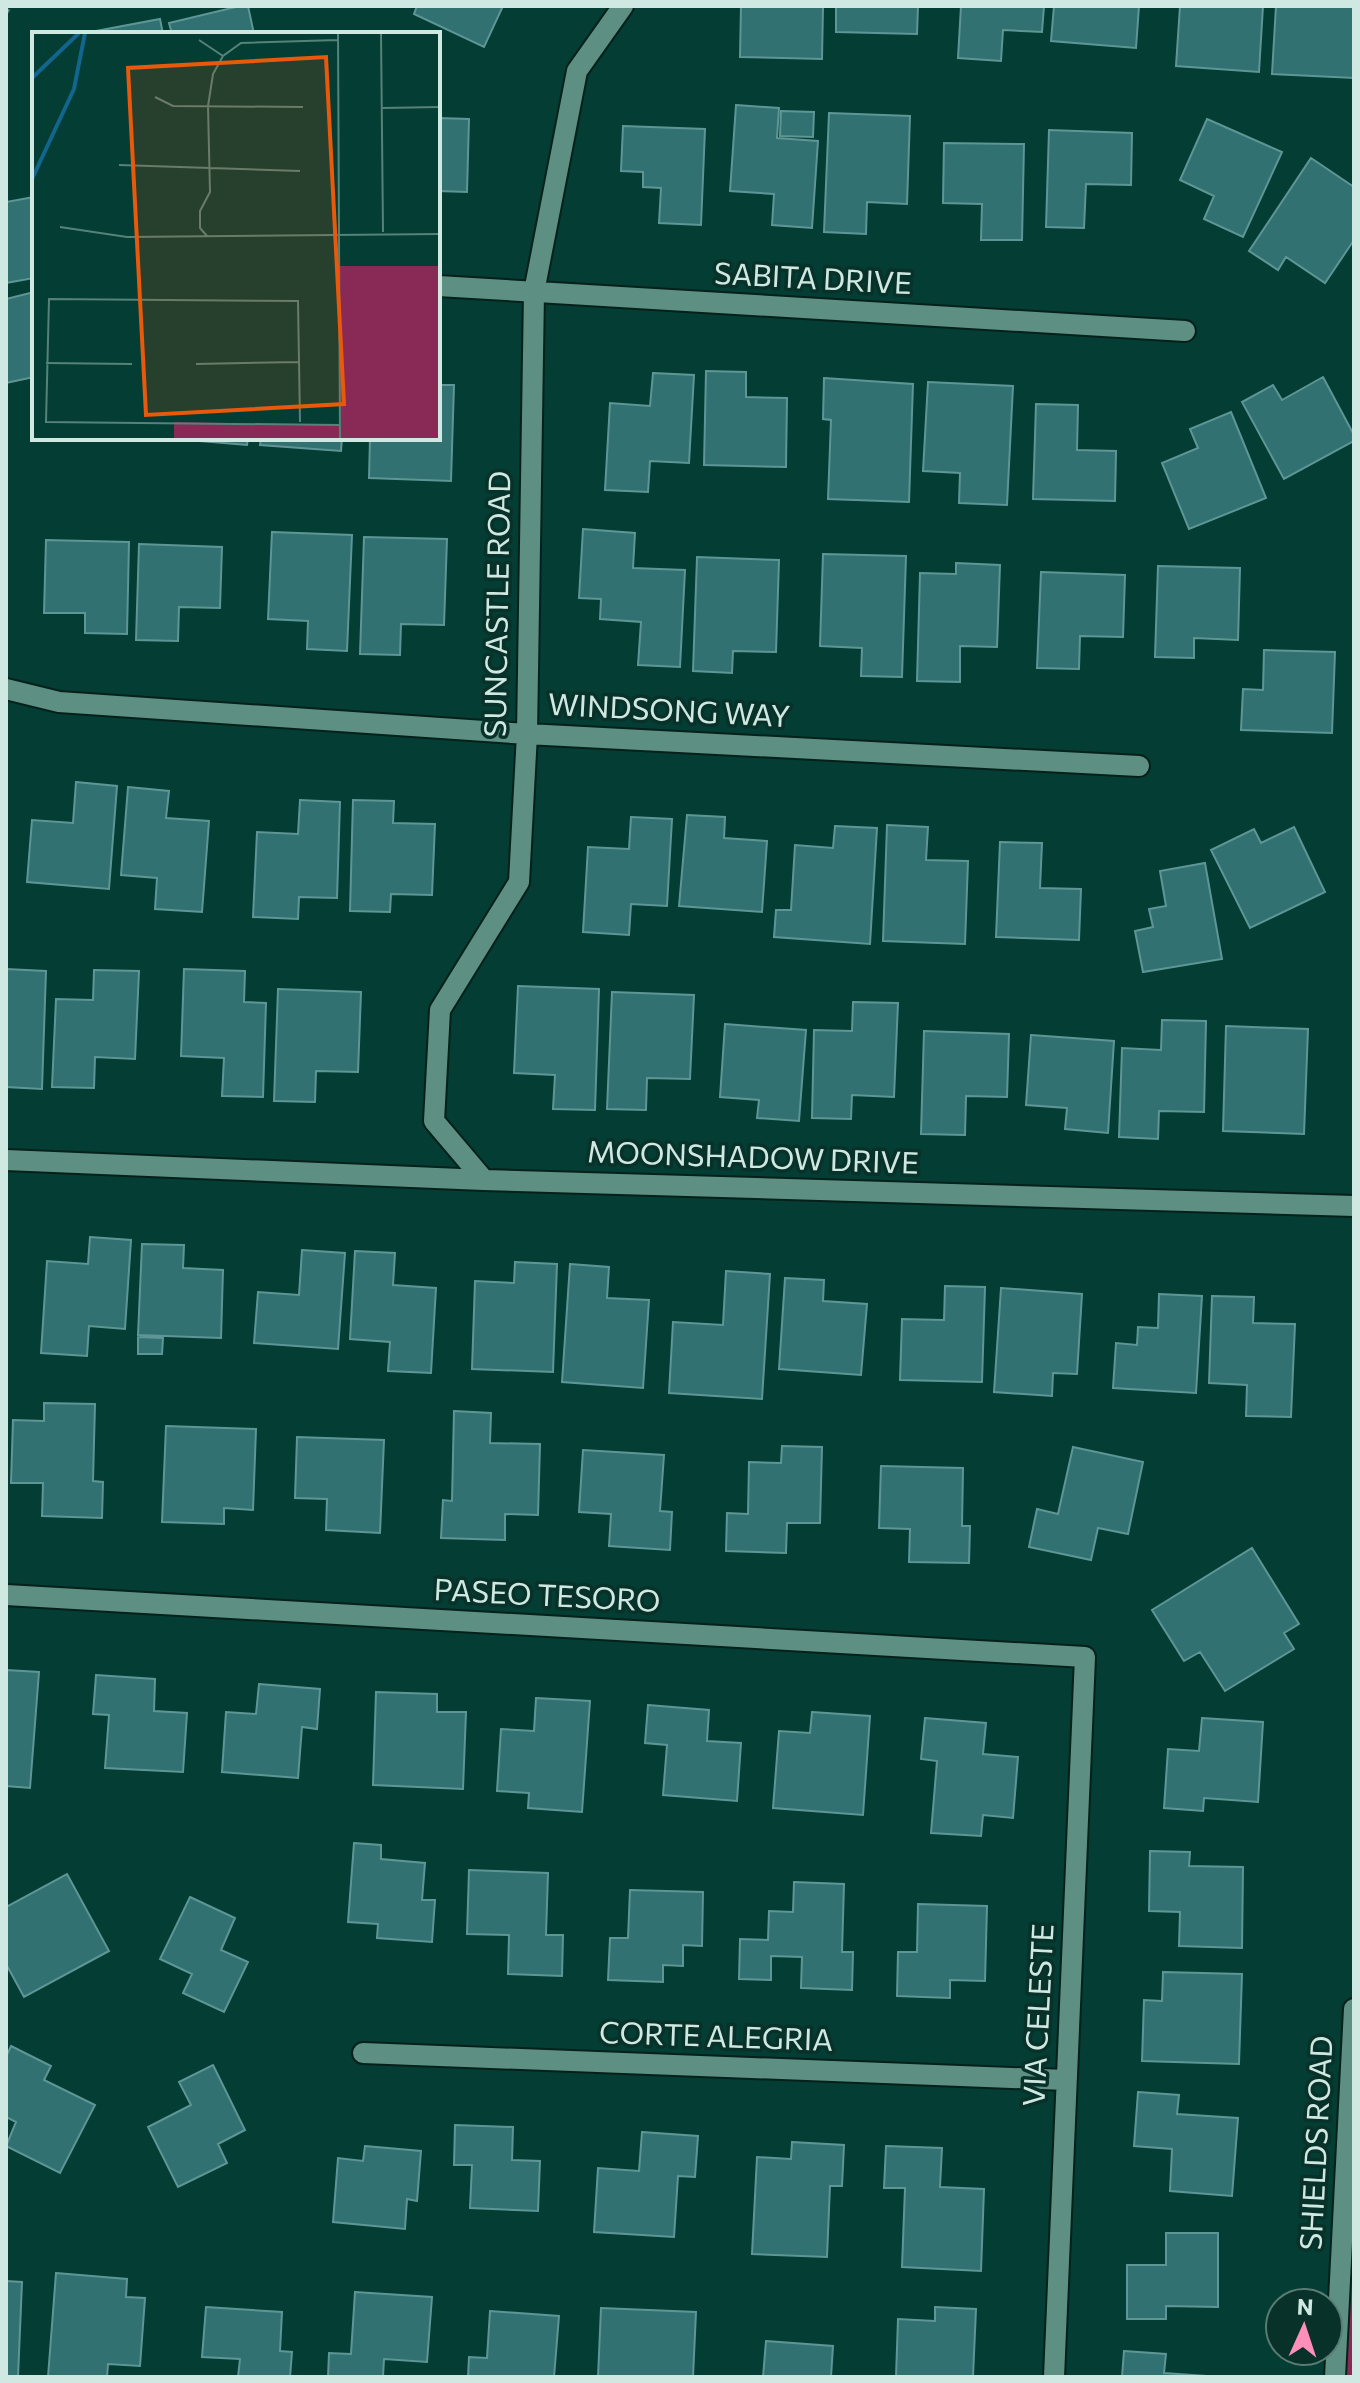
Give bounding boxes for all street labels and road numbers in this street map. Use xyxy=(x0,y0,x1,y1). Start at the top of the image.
street label: SABITA DRIVE xyxy=(713,253,913,300)
street label: SUNCASTLE ROAD xyxy=(475,470,516,738)
street label: WINDSONG WAY xyxy=(547,684,791,733)
street label: MOONSHADOW DRIVE xyxy=(587,1131,920,1180)
street label: PASEO TESORO xyxy=(433,1569,661,1618)
street label: VIA CELESTE xyxy=(1013,1923,1060,2107)
street label: CORTE ALEGRIA xyxy=(598,2012,834,2057)
street label: SHIELDS ROAD xyxy=(1290,2035,1339,2251)

